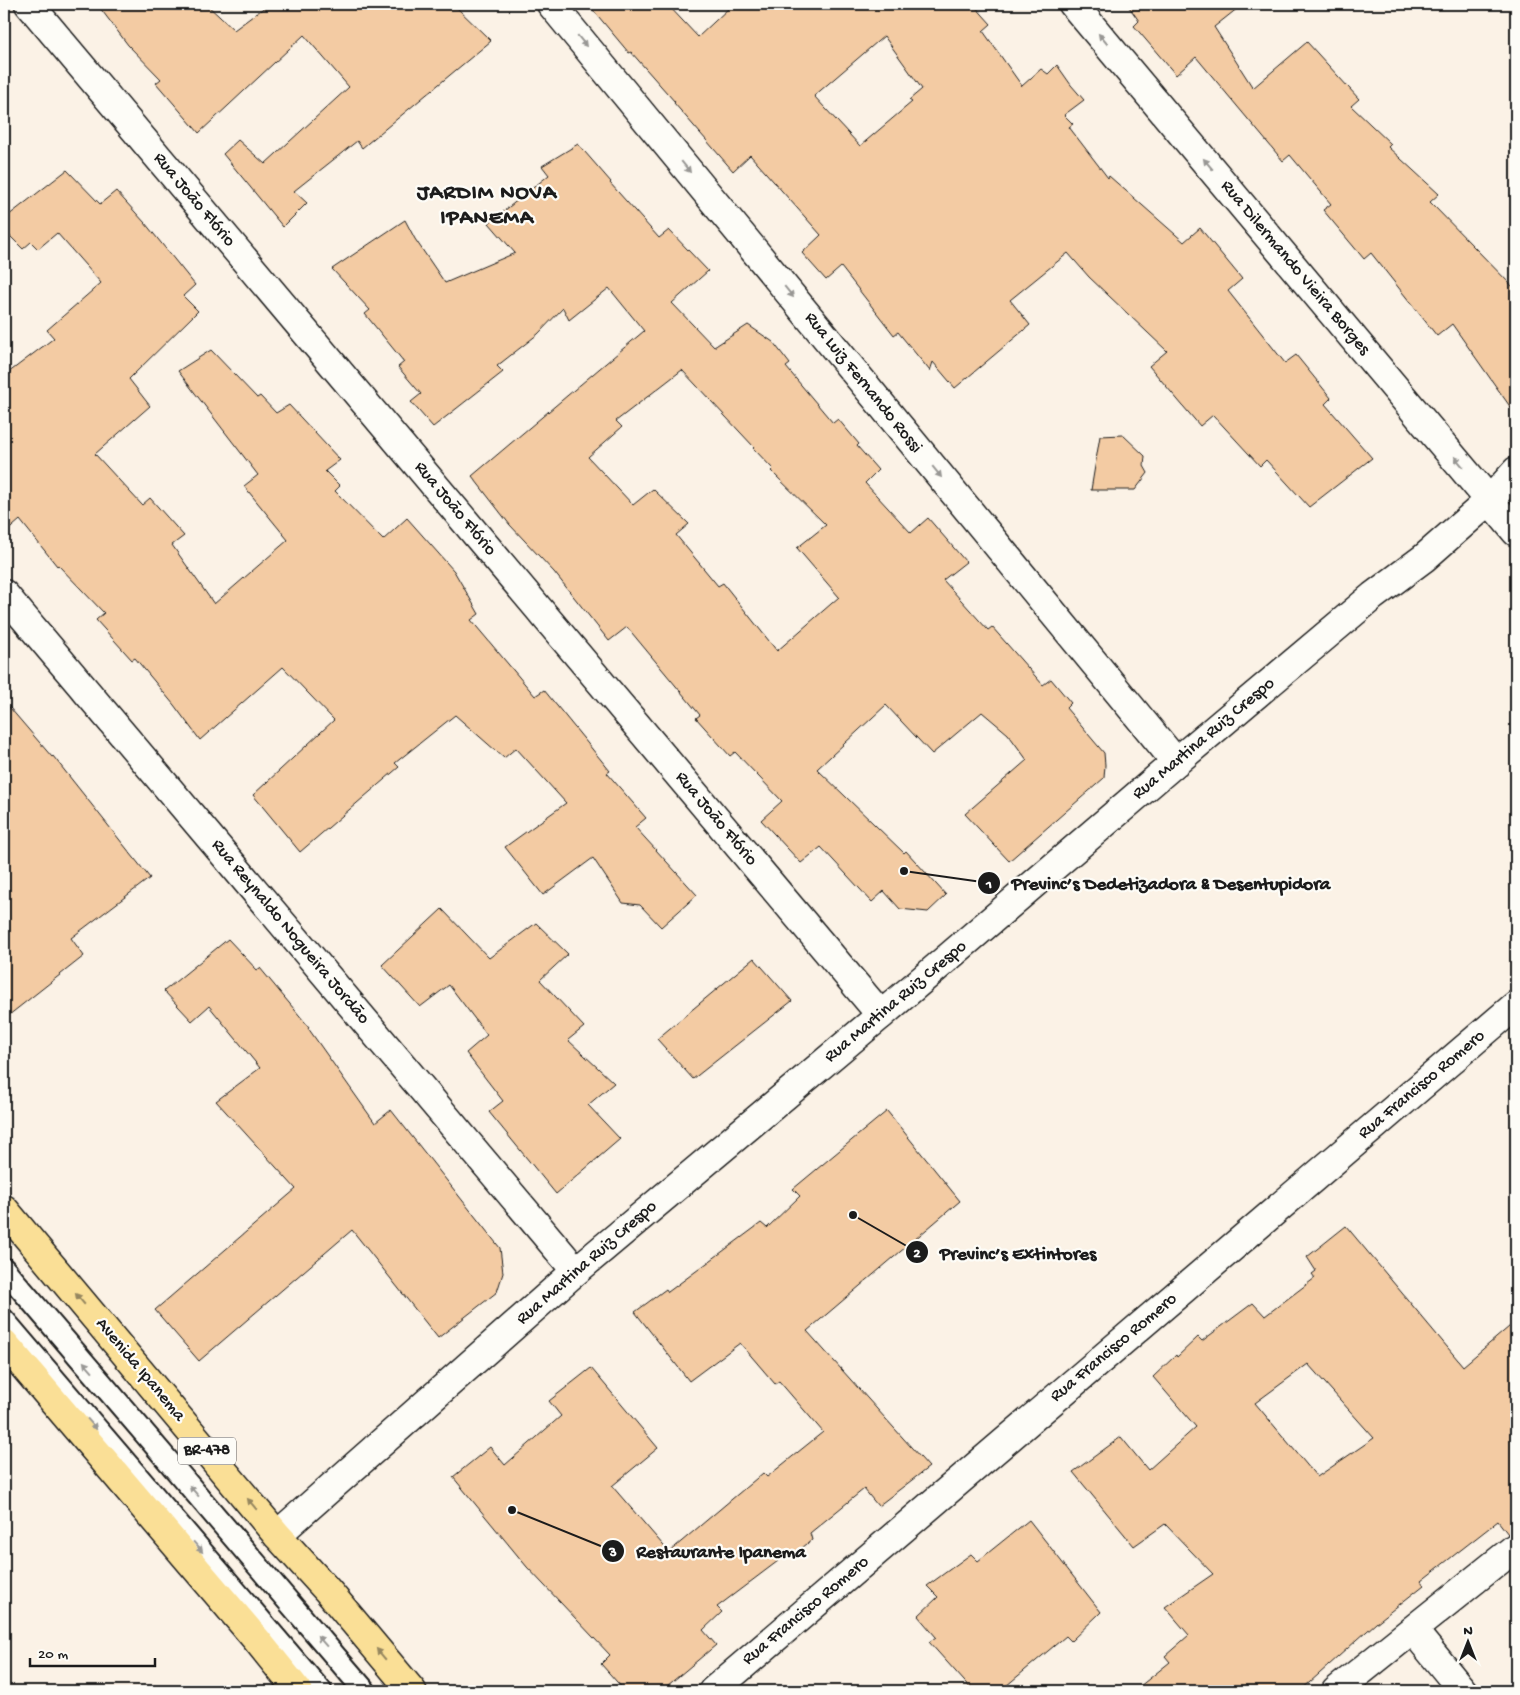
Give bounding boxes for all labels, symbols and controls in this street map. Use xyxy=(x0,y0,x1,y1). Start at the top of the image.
one-way arrow xyxy=(1097,34,1109,46)
one-way arrow xyxy=(577,35,588,48)
street label: Rua João Flório xyxy=(148,149,240,251)
one-way arrow xyxy=(1202,158,1213,171)
one-way arrow xyxy=(680,160,691,173)
street label: Rua Dilermando Vieira Borges xyxy=(1216,176,1375,361)
district label: JARDIM NOVA IPANEMA xyxy=(416,181,558,232)
one-way arrow xyxy=(783,286,794,299)
street label: Rua Luiz Fernando Rossi xyxy=(800,308,926,458)
one-way arrow xyxy=(1453,456,1464,469)
street label: Rua João Flório xyxy=(409,458,501,560)
one-way arrow xyxy=(931,465,942,478)
street label: Rua Martina Ruiz Crespo xyxy=(1129,673,1279,805)
street label: Rua João Flório xyxy=(670,768,762,870)
street label: Rua Reynaldo Nogueira Jordão xyxy=(206,835,374,1029)
callout: Previnc’s Dedetizadora & Desentupidora xyxy=(976,866,1340,900)
text: Previnc’s Dedetizadora & Desentupidora xyxy=(1011,874,1332,897)
text: 1 xyxy=(985,876,992,894)
street label: Rua Martina Ruiz Crespo xyxy=(821,936,971,1068)
street label: Rua Francisco Romero xyxy=(1354,1026,1490,1144)
street label: Rua Martina Ruiz Crespo xyxy=(512,1196,662,1330)
callout: Previnc’s Extintores xyxy=(905,1235,1106,1269)
text: Previnc’s Extintores xyxy=(939,1244,1097,1267)
text: 2 xyxy=(913,1245,921,1263)
street label: Rua Francisco Romero xyxy=(1046,1289,1182,1407)
one-way arrow xyxy=(75,1293,86,1306)
street label: Avenida Ipanema xyxy=(91,1314,190,1427)
one-way arrow xyxy=(82,1362,94,1374)
one-way arrow xyxy=(87,1417,98,1430)
road number: BR-478 xyxy=(178,1438,236,1464)
one-way arrow xyxy=(189,1485,200,1497)
one-way arrow xyxy=(246,1499,258,1511)
callout: Restaurante Ipanema xyxy=(601,1534,815,1568)
one-way arrow xyxy=(192,1541,204,1553)
text: Restaurante Ipanema xyxy=(635,1542,807,1565)
text: 3 xyxy=(608,1544,617,1562)
street label: Rua Francisco Romero xyxy=(738,1552,874,1670)
north arrow xyxy=(1442,1618,1492,1668)
text: N xyxy=(1463,1623,1473,1640)
scale bar xyxy=(30,1635,155,1667)
one-way arrow xyxy=(317,1635,328,1648)
text: 20 m xyxy=(38,1646,68,1664)
one-way arrow xyxy=(376,1648,387,1660)

